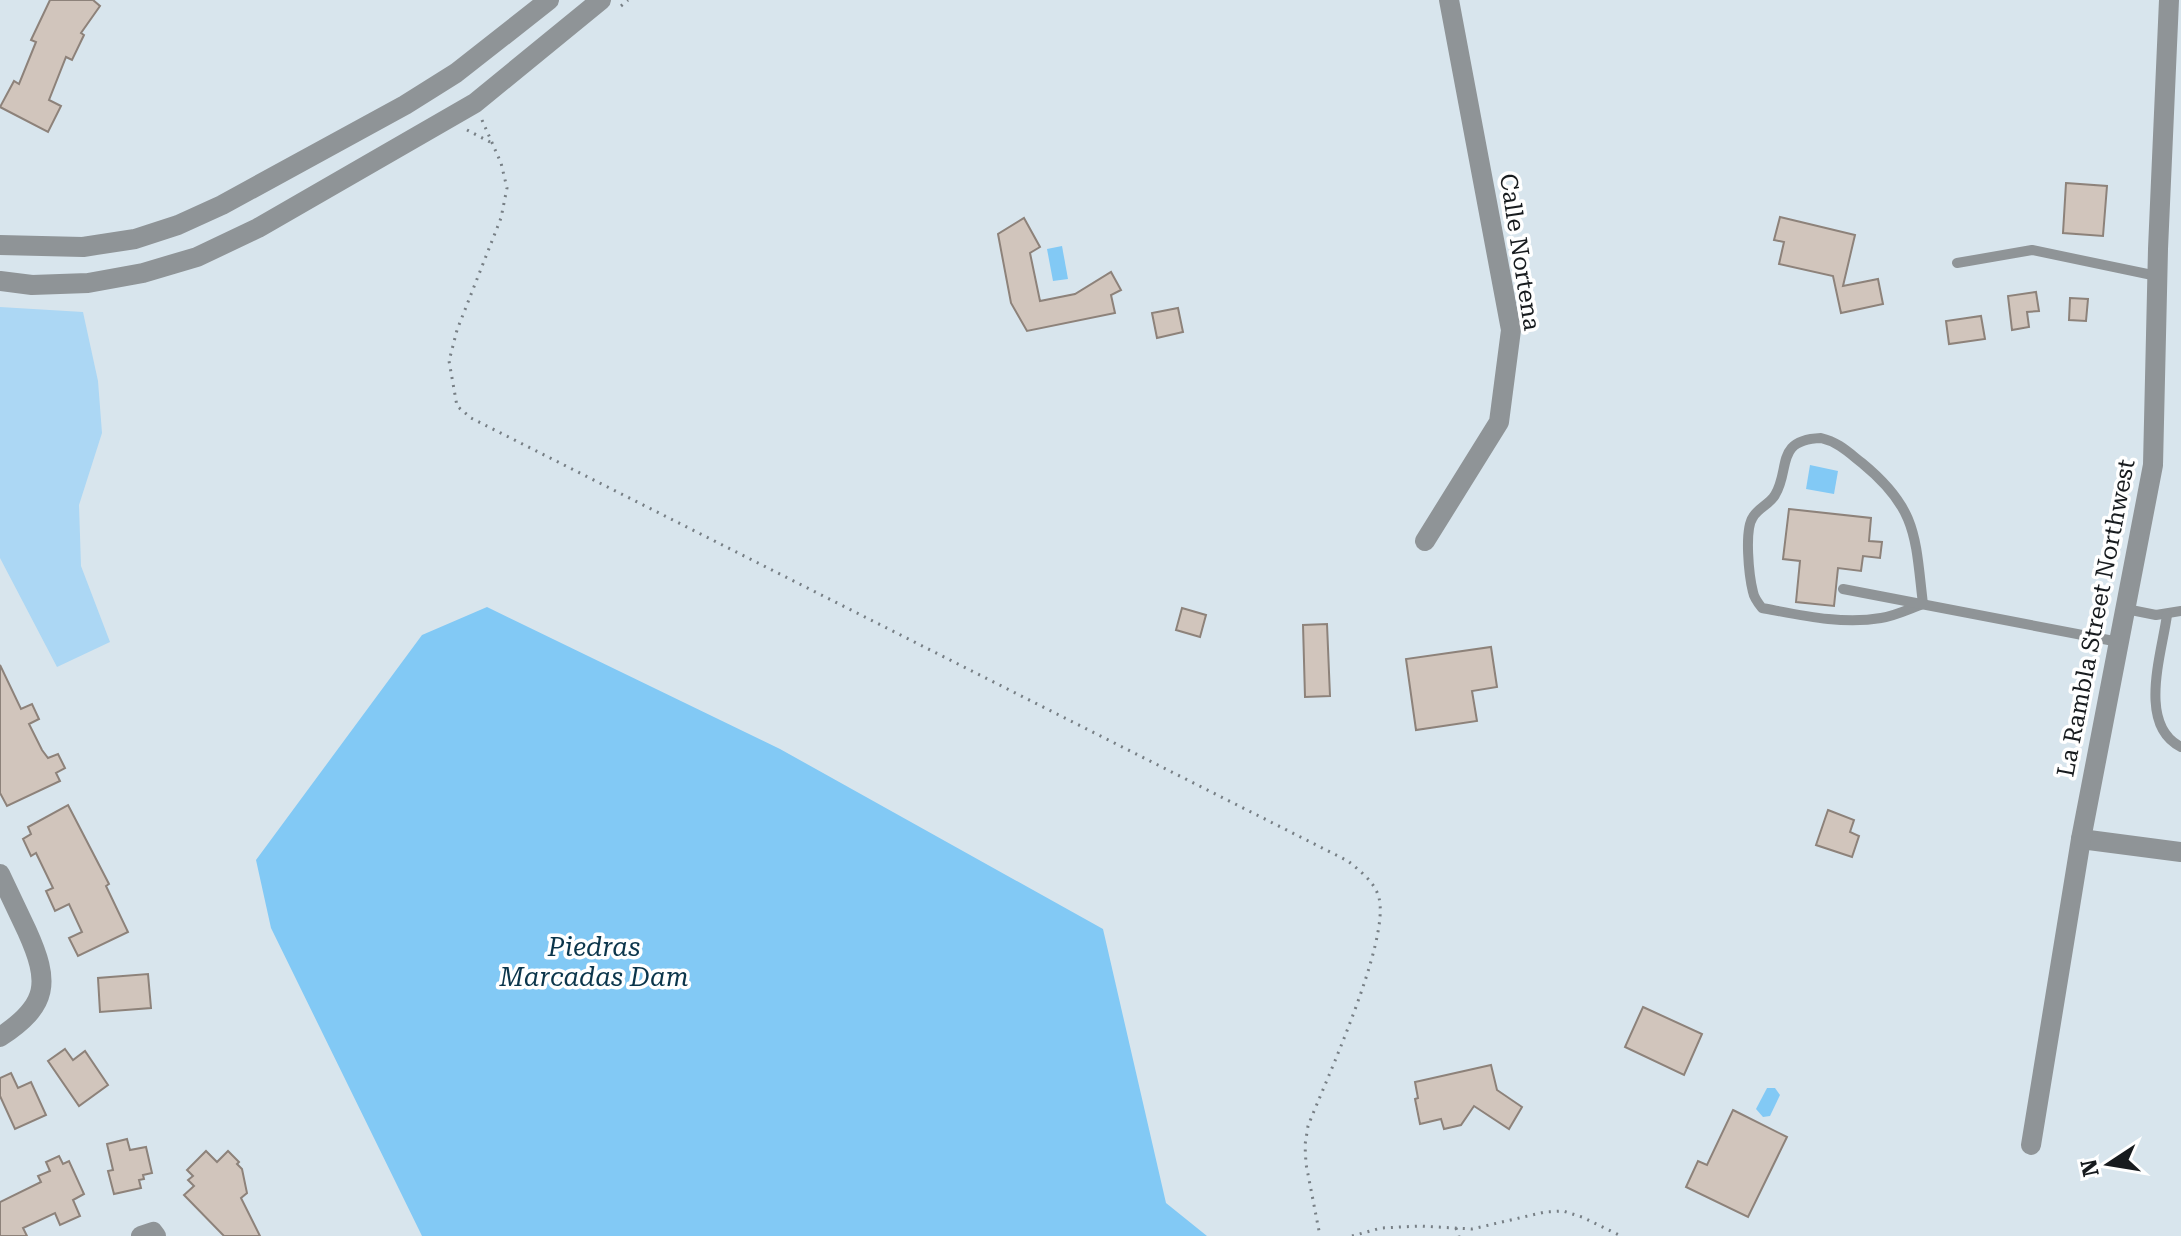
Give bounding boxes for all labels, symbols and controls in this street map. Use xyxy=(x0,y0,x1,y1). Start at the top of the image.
street label: Calle Nortena xyxy=(1494,171,1546,333)
street label: La Rambla Street Northwest xyxy=(2051,457,2141,779)
water label: Piedras Marcadas Dam xyxy=(498,932,689,992)
north arrow xyxy=(2069,1124,2149,1204)
text: N xyxy=(2076,1157,2104,1179)

